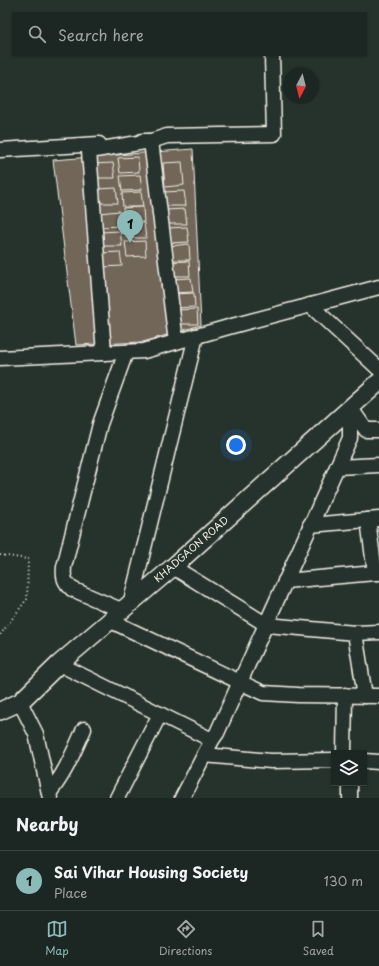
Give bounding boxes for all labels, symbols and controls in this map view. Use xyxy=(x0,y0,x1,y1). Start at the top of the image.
search box xyxy=(12,12,367,56)
icon: search xyxy=(26,23,48,45)
text: Search here xyxy=(58,23,144,46)
north arrow xyxy=(283,68,319,104)
pin: 1 xyxy=(117,210,143,243)
your location xyxy=(226,435,246,455)
street label: KHADGAON ROAD xyxy=(150,512,231,585)
map controls xyxy=(331,750,367,786)
button: layers xyxy=(331,750,367,786)
text: Nearby xyxy=(16,811,78,837)
text: Sai Vihar Housing Society xyxy=(54,860,248,883)
text: 1 xyxy=(26,871,32,890)
text: 130 m xyxy=(324,871,363,890)
text: Place xyxy=(54,883,87,902)
tab: Map xyxy=(45,918,69,959)
tab: Directions xyxy=(159,918,212,959)
tab: Saved xyxy=(303,918,334,959)

